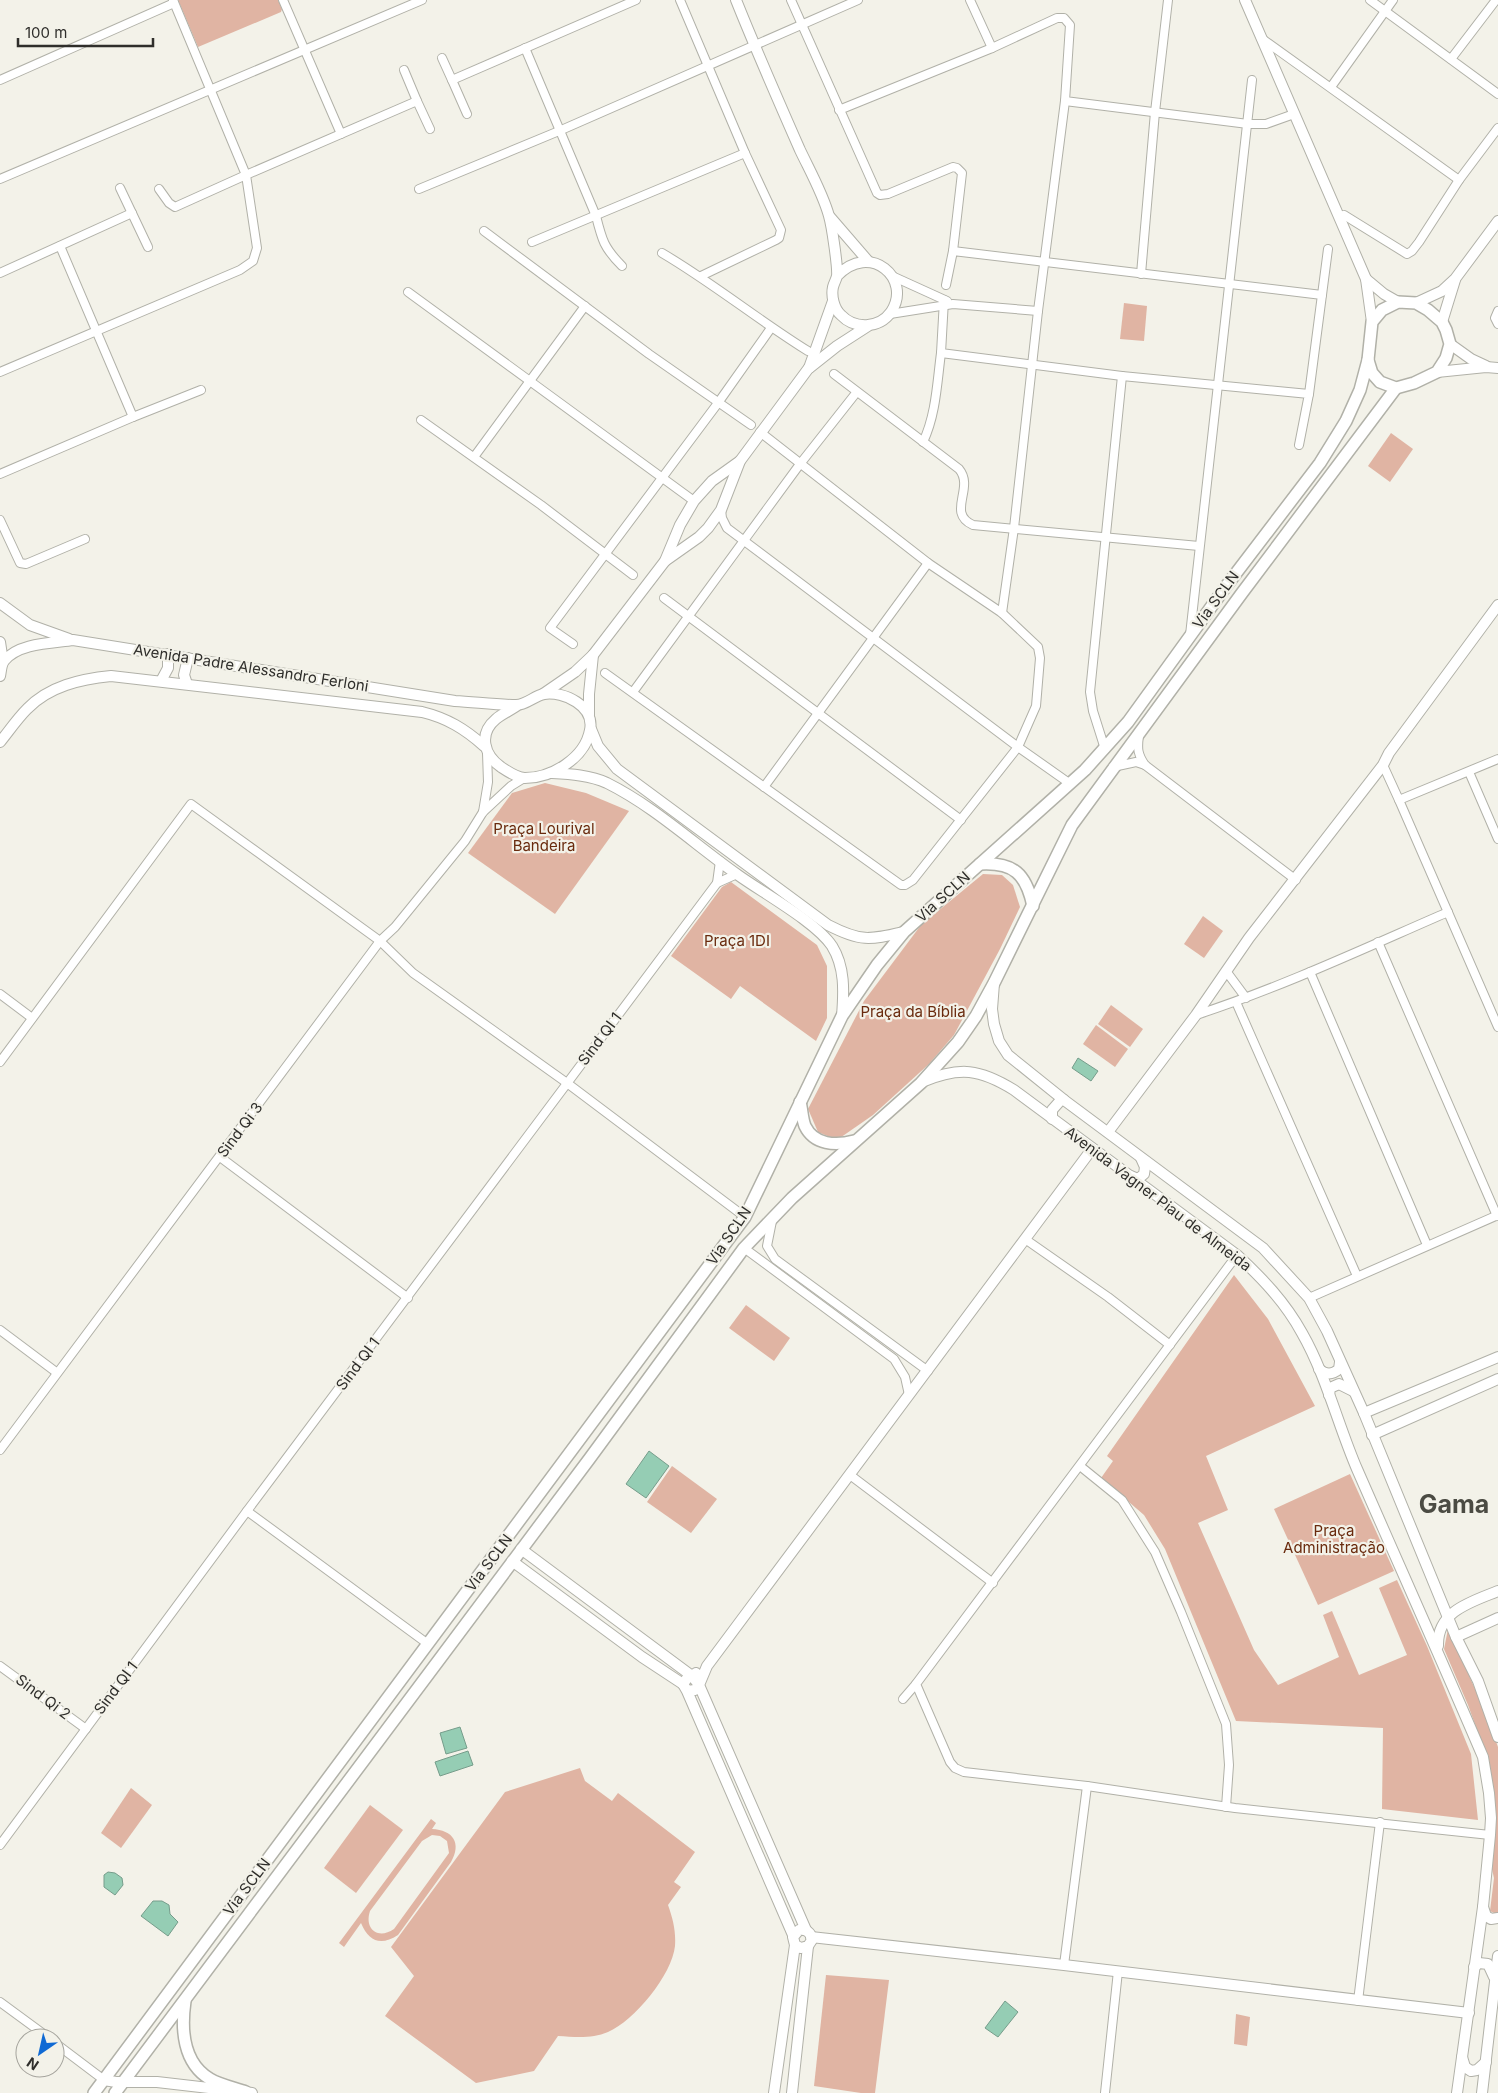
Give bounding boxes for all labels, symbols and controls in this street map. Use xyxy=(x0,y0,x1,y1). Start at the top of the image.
scale bar xyxy=(18,15,152,47)
text: 100 m xyxy=(25,23,67,42)
street label: Via SCLN xyxy=(1188,567,1243,632)
street label: Avenida Padre Alessandro Ferloni xyxy=(132,640,370,695)
park label: Praça Lourival Bandeira xyxy=(493,819,595,855)
street label: Via SCLN xyxy=(911,867,974,926)
park label: Praça 1DI xyxy=(704,931,770,950)
park label: Praça da Bíblia xyxy=(860,1002,966,1021)
street label: Sind QI 1 xyxy=(574,1008,626,1069)
street label: Sind Qi 3 xyxy=(213,1098,266,1161)
street label: Avenida Vagner Piau de Almeida xyxy=(1061,1122,1256,1275)
street label: Via SCLN xyxy=(702,1203,755,1269)
street label: Sind QI 1 xyxy=(332,1333,384,1394)
district label: Gama xyxy=(1419,1489,1489,1519)
park label: Praça Administração xyxy=(1283,1521,1385,1557)
street label: Via SCLN xyxy=(461,1530,516,1595)
street label: Sind QI 1 xyxy=(90,1657,142,1718)
street label: Sind Qi 2 xyxy=(12,1670,75,1723)
street label: Via SCLN xyxy=(219,1854,274,1919)
north arrow xyxy=(15,2028,65,2078)
text: N xyxy=(23,2054,42,2074)

